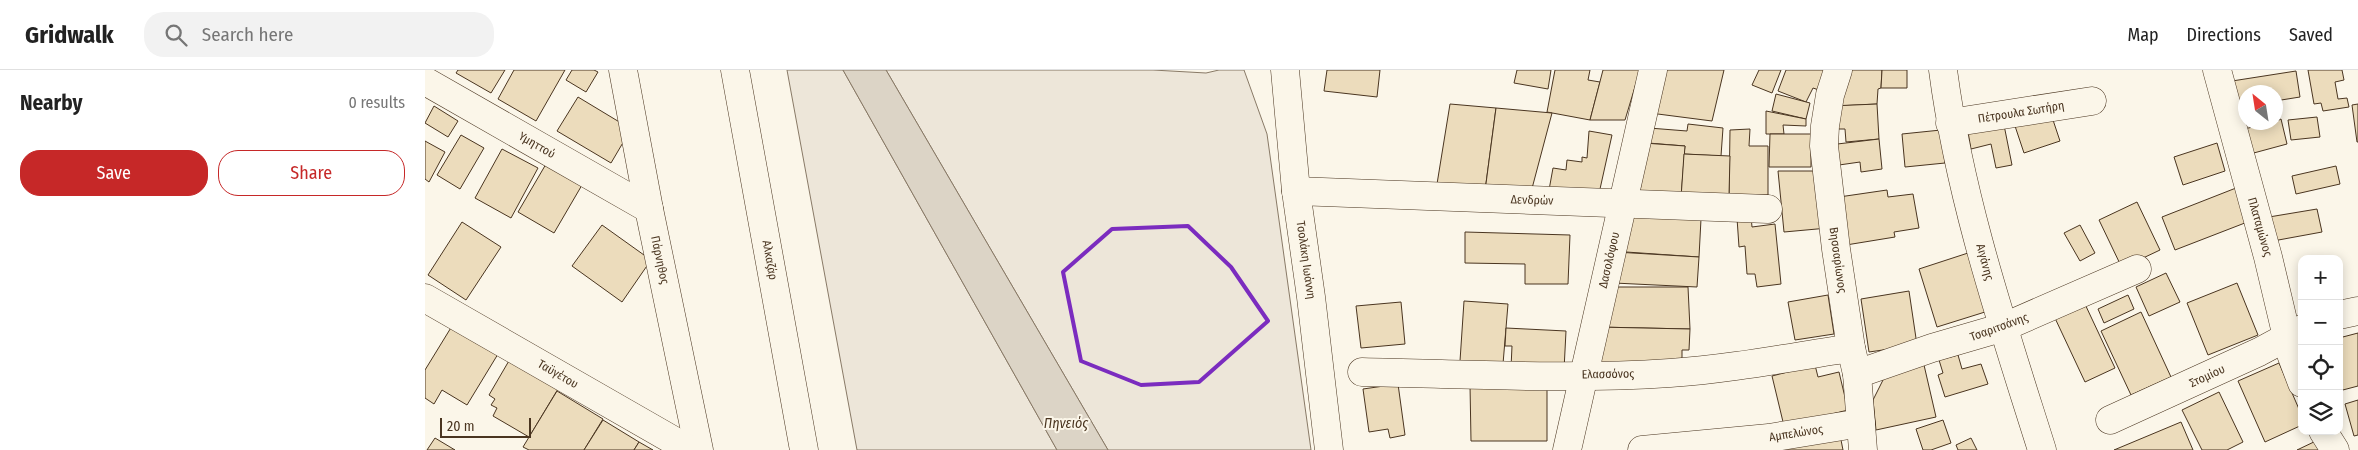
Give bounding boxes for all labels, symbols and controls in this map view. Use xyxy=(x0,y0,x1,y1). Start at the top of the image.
search box xyxy=(144,12,494,57)
text: Gridwalk xyxy=(25,21,114,49)
icon: search xyxy=(162,21,190,49)
text: Search here xyxy=(202,23,293,46)
text: Map xyxy=(2127,24,2159,46)
text: Directions xyxy=(2187,24,2261,46)
text: Saved xyxy=(2289,24,2333,46)
north arrow xyxy=(2238,85,2283,130)
text: Nearby xyxy=(20,90,82,116)
text: 0 results xyxy=(348,93,405,112)
street label: Πέτρουλα Σωτήρη xyxy=(1977,98,2065,126)
street label: Υμηττού xyxy=(516,129,558,161)
button: Save xyxy=(20,150,208,196)
button: Share xyxy=(218,150,405,196)
street label: Δενδρών xyxy=(1510,192,1554,208)
street label: Πλαταμώνος xyxy=(2245,196,2275,258)
street label: Τσολάκη Ιωάννη xyxy=(1294,220,1318,300)
street label: Βησσαρίωνος xyxy=(1826,226,1850,294)
street label: Δασολόφου xyxy=(1596,231,1622,289)
street label: Πάρνηθος xyxy=(648,235,672,285)
street label: Αλκαζάρ xyxy=(760,239,780,281)
street label: Αιγάνης xyxy=(1973,242,1997,282)
map controls xyxy=(2298,255,2343,435)
button: + xyxy=(2298,255,2343,300)
button: − xyxy=(2298,300,2343,345)
street label: Τσαριτσάνης xyxy=(1968,310,2030,344)
button: locate xyxy=(2298,345,2343,390)
street label: Ταϋγέτου xyxy=(535,357,581,391)
street label: Στομίου xyxy=(2187,362,2227,390)
street label: Ελασσόνος xyxy=(1582,367,1634,381)
button: layers xyxy=(2298,390,2343,435)
scale bar xyxy=(440,415,531,438)
water label: Πηνειός xyxy=(1044,415,1089,432)
text: 20 m xyxy=(447,418,475,435)
street label: Αμπελώνος xyxy=(1768,422,1824,444)

